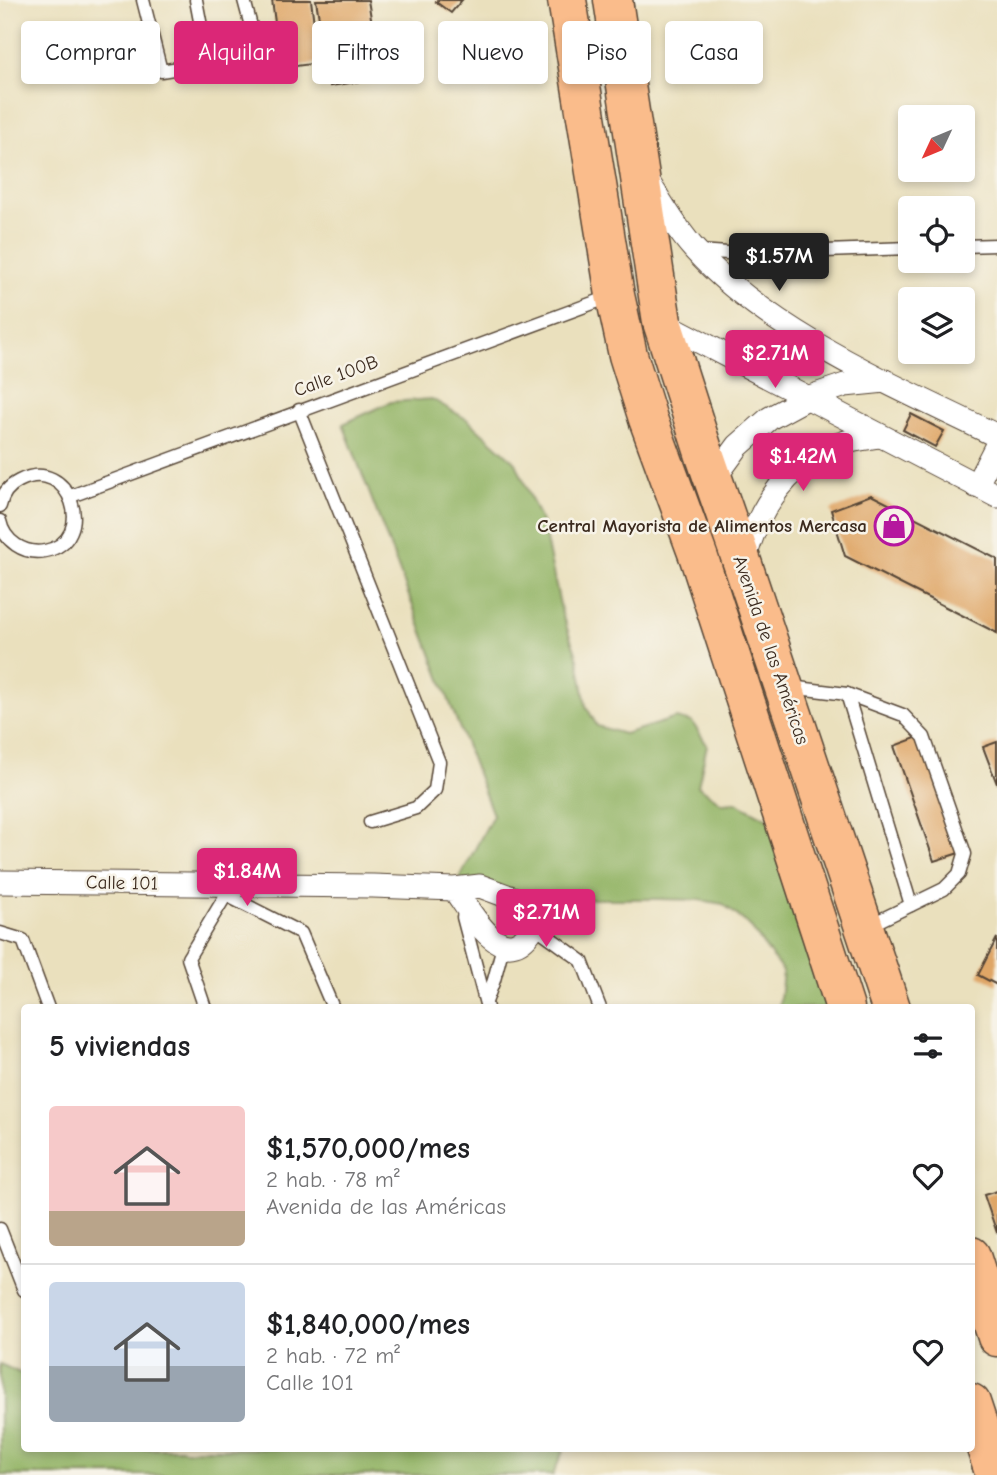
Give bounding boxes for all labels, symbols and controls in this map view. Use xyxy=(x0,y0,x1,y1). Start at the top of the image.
chip: Comprar xyxy=(21,21,160,84)
chip: Alquilar xyxy=(174,21,298,84)
chip: Filtros xyxy=(312,21,424,84)
chip: Nuevo xyxy=(438,21,548,84)
chip: Piso xyxy=(562,21,651,84)
chip: Casa xyxy=(665,21,763,84)
north arrow xyxy=(898,105,975,182)
map controls xyxy=(898,105,975,364)
button: locate xyxy=(898,196,975,273)
pin: $1.57M xyxy=(722,233,836,293)
text: $1.57M xyxy=(745,242,813,269)
button: layers xyxy=(898,287,975,364)
pin: $2.71M xyxy=(718,330,832,390)
text: $2.71M xyxy=(741,339,809,366)
street label: Calle 100B xyxy=(291,351,381,401)
pin: $1.42M xyxy=(746,434,860,493)
text: $1.42M xyxy=(769,442,837,469)
shop icon: Central Mayorista de Alimentos Mercasa xyxy=(873,505,915,547)
place label: Central Mayorista de Alimentos Mercasa xyxy=(537,515,867,537)
street label: Avenida de las Américas xyxy=(728,553,814,747)
pin: $1.84M xyxy=(190,848,304,908)
text: $1.84M xyxy=(213,857,281,884)
street label: Calle 101 xyxy=(86,871,158,895)
pin: $2.71M xyxy=(489,890,603,949)
text: $2.71M xyxy=(512,898,580,925)
icon: filters xyxy=(909,1027,947,1065)
text: 5 viviendas xyxy=(49,1029,190,1064)
text: $1,570,000/mes xyxy=(266,1131,470,1166)
icon: home xyxy=(105,1134,189,1218)
icon: heart xyxy=(909,1157,947,1195)
text: 2 hab. · 78 m² xyxy=(266,1166,400,1193)
text: Avenida de las Américas xyxy=(266,1193,506,1220)
text: $1,840,000/mes xyxy=(266,1307,470,1342)
icon: home xyxy=(105,1310,189,1394)
icon: heart xyxy=(909,1333,947,1371)
text: 2 hab. · 72 m² xyxy=(266,1342,400,1369)
text: Calle 101 xyxy=(266,1369,354,1396)

